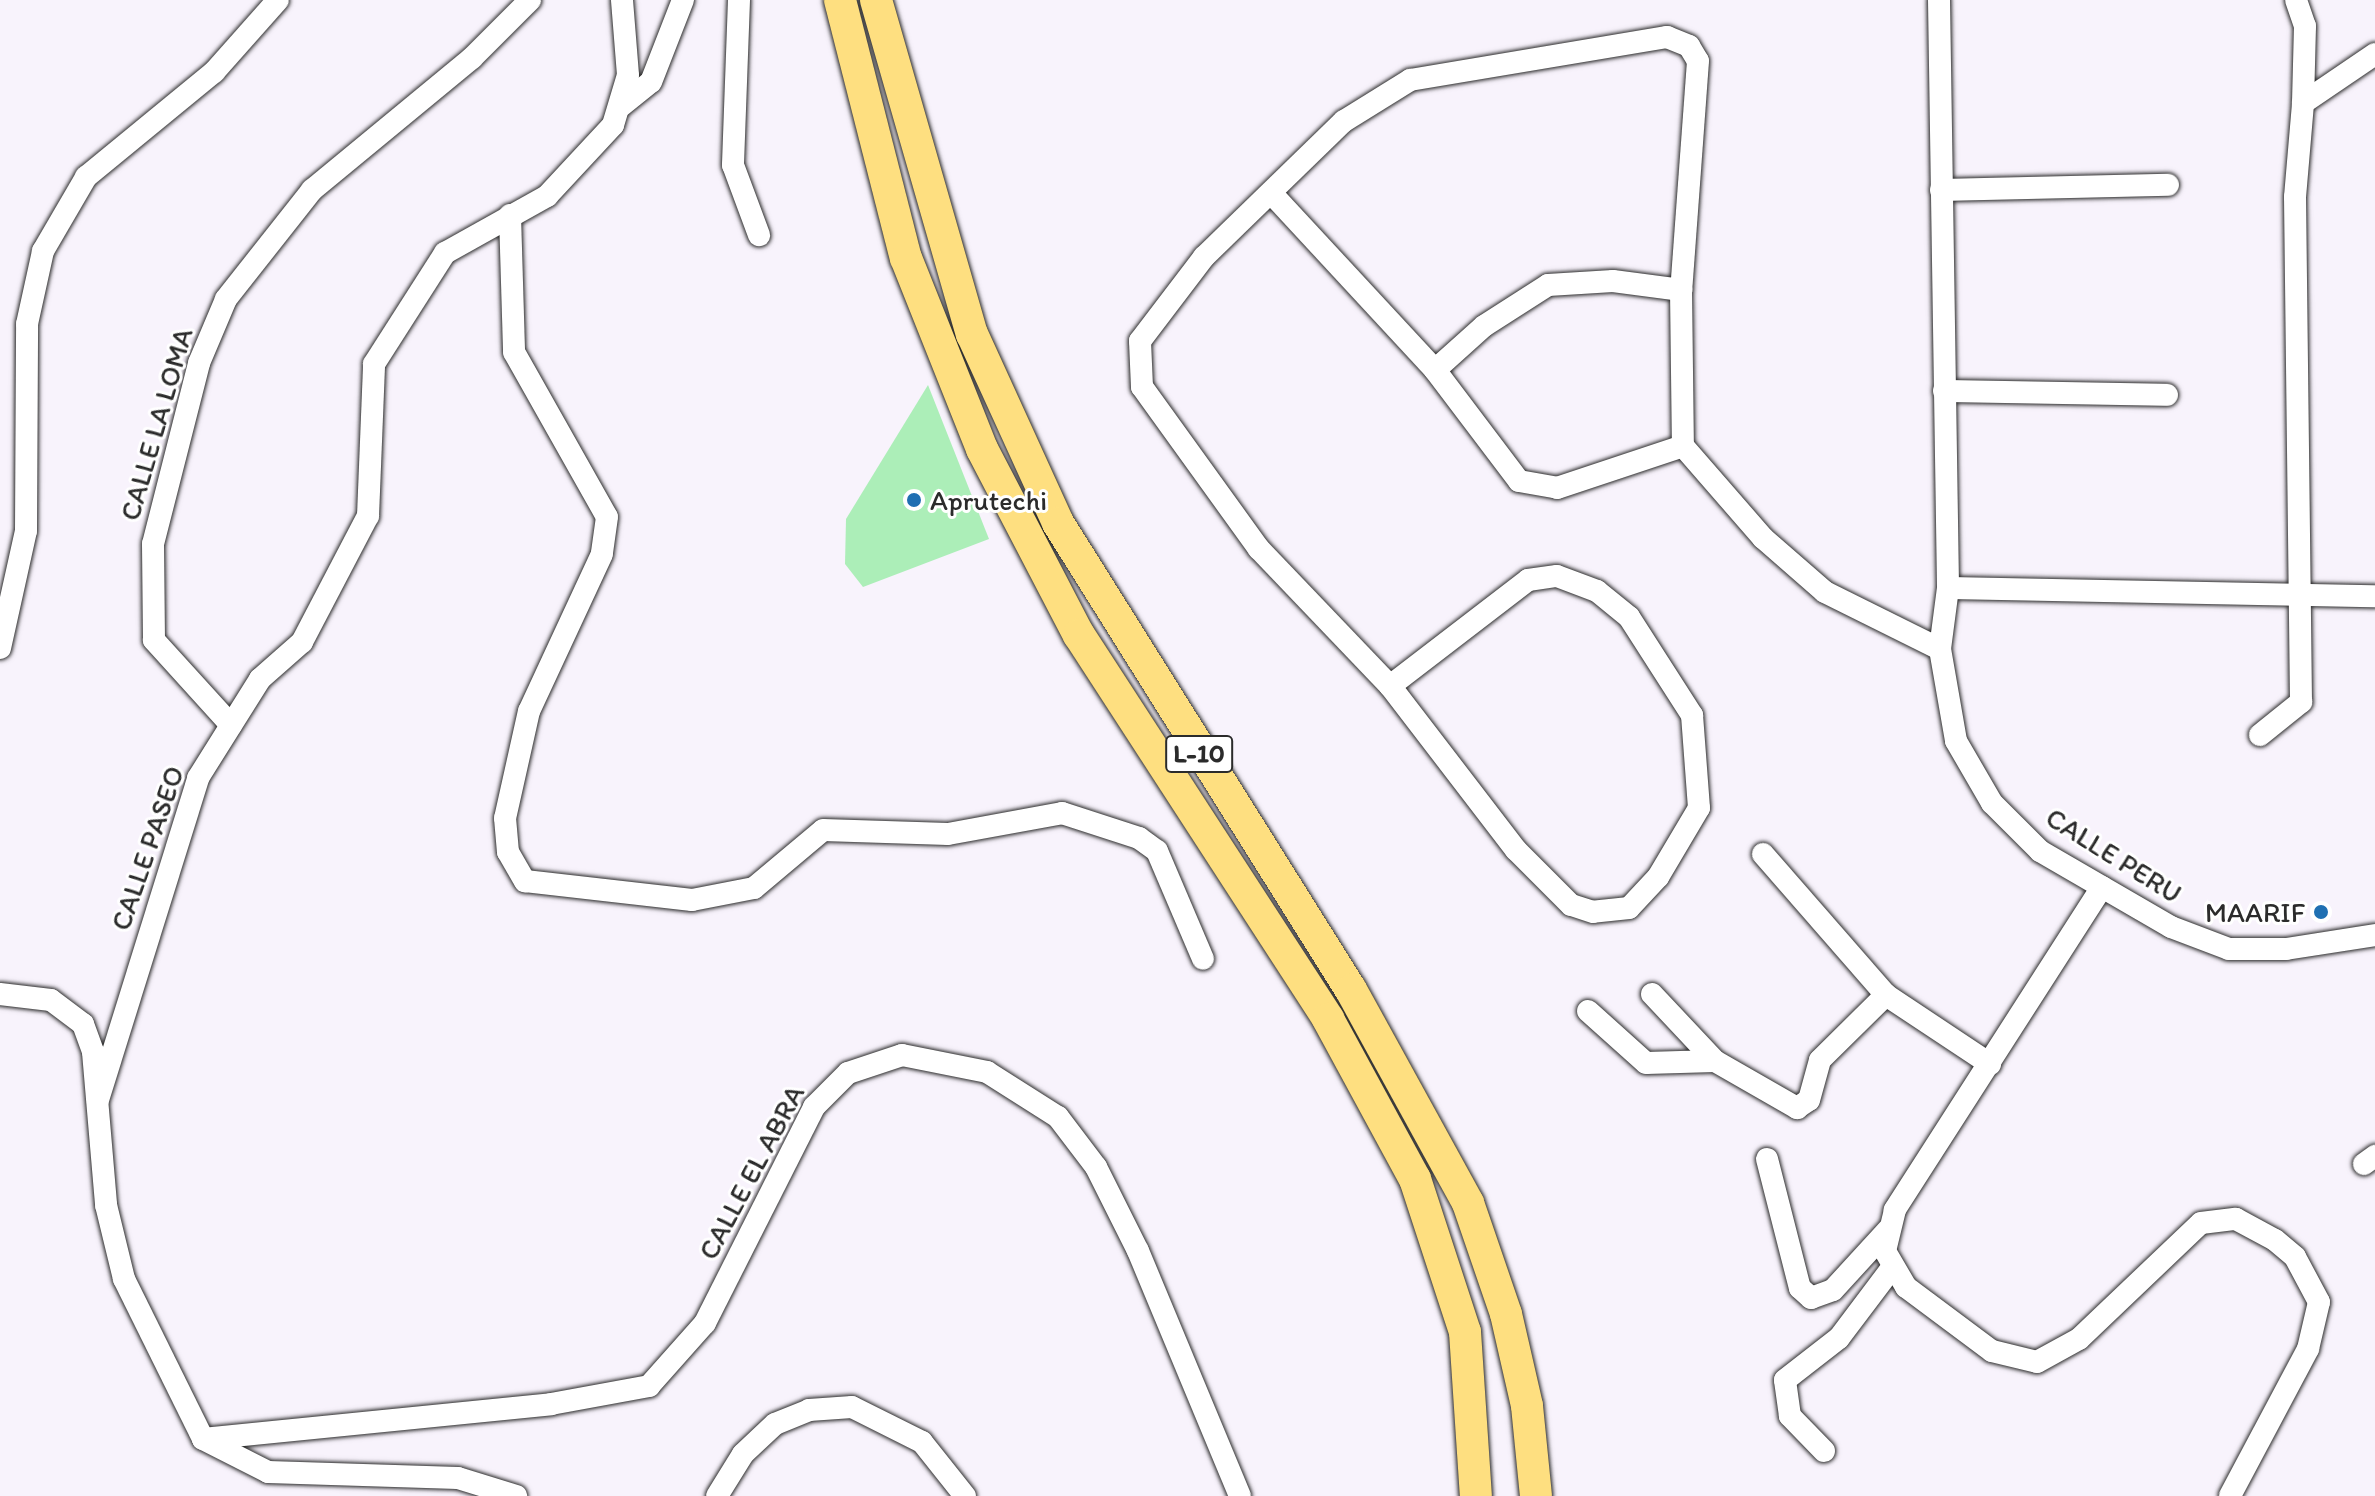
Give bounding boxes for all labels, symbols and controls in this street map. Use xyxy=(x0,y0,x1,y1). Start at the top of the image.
street label: CALLE LA LOMA xyxy=(112,324,200,524)
place label: Aprutechi xyxy=(930,483,1047,517)
marker: Aprutechi xyxy=(905,491,923,509)
road number: L-10 xyxy=(1165,732,1233,776)
street label: CALLE PASEO xyxy=(103,762,191,934)
street label: CALLE PERU xyxy=(2040,800,2188,910)
place label: MAARIF xyxy=(2205,895,2305,929)
marker: MAARIF xyxy=(2312,903,2330,921)
street label: CALLE EL ABRA xyxy=(691,1079,811,1265)

